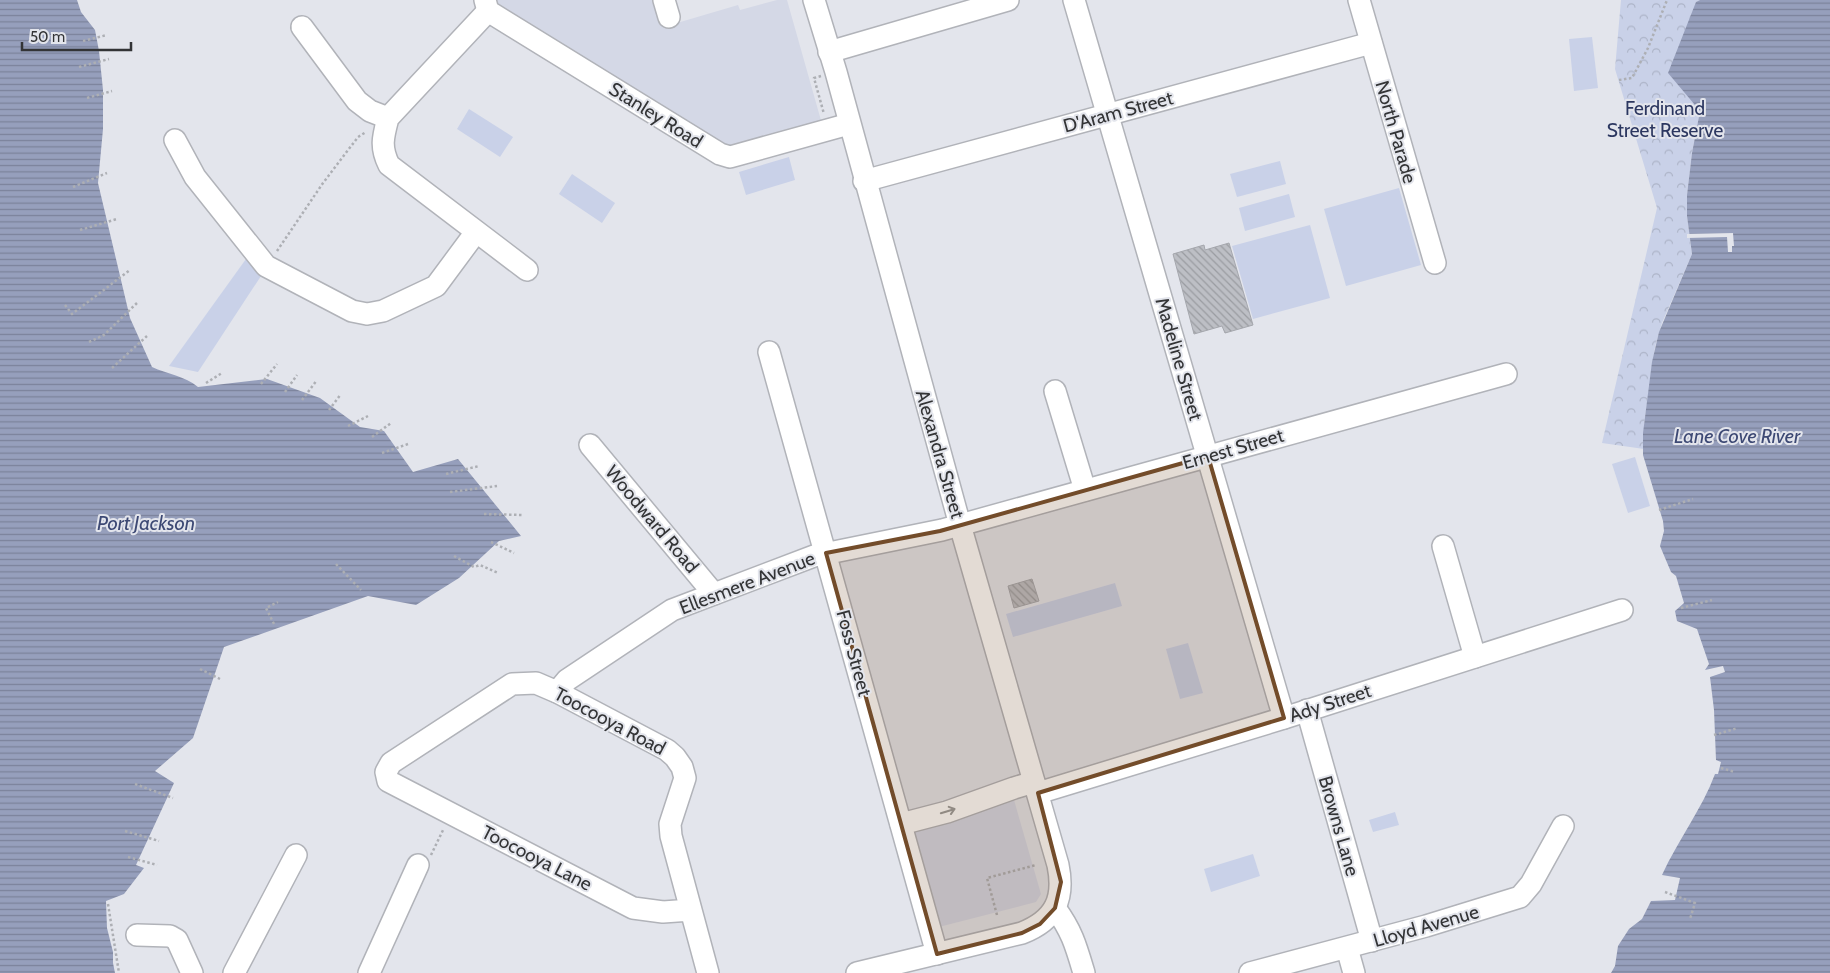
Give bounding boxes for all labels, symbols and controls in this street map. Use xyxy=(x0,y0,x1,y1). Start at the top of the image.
scale bar xyxy=(22,20,131,52)
text: 50 m xyxy=(30,28,65,46)
street label: Stanley Road xyxy=(605,77,707,153)
street label: North Parade xyxy=(1370,78,1422,186)
street label: D'Aram Street xyxy=(1061,86,1176,138)
park label: Ferdinand Street Reserve xyxy=(1607,97,1723,142)
street label: Madeline Street xyxy=(1150,295,1208,424)
street label: Alexandra Street xyxy=(911,387,970,522)
street label: Ernest Street xyxy=(1180,423,1287,474)
water label: Lane Cove River xyxy=(1674,424,1801,448)
street label: Woodward Road xyxy=(600,461,704,577)
water label: Port Jackson xyxy=(97,511,195,535)
street label: Ellesmere Avenue xyxy=(676,546,818,619)
street label: Foss Street xyxy=(831,607,877,699)
street label: Ady Street xyxy=(1286,679,1374,727)
street label: Toocooya Road xyxy=(550,682,670,760)
street label: Browns Lane xyxy=(1314,773,1364,879)
one-way arrow xyxy=(939,806,955,816)
street label: Toocooya Lane xyxy=(478,820,596,896)
street label: Lloyd Avenue xyxy=(1371,900,1482,952)

